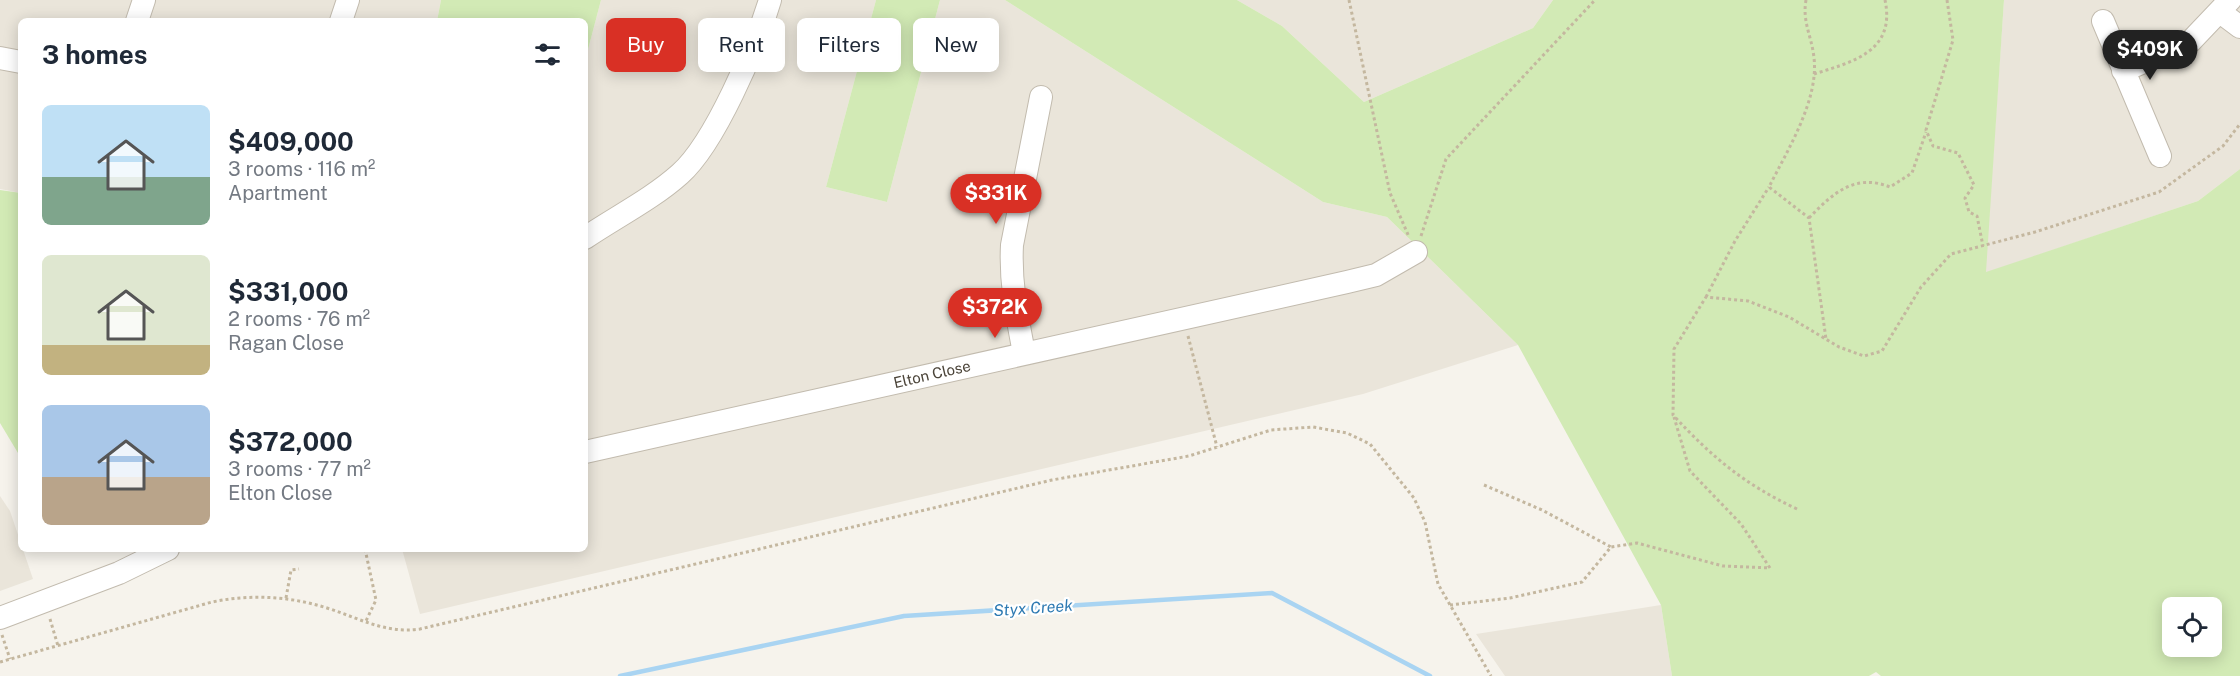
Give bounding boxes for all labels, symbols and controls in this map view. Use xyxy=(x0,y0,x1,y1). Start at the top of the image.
chip: Buy xyxy=(606,18,686,72)
chip: Rent xyxy=(698,18,785,72)
chip: Filters xyxy=(797,18,901,72)
chip: New xyxy=(913,18,999,72)
pin: $409K xyxy=(2108,30,2192,81)
text: $409K xyxy=(2116,37,2184,61)
icon: filters xyxy=(531,38,564,71)
text: 3 homes xyxy=(42,39,147,70)
text: $409,000 xyxy=(228,126,354,157)
icon: home xyxy=(90,129,162,201)
text: 3 rooms · 116 m² xyxy=(228,157,375,181)
pin: $331K xyxy=(954,174,1038,225)
text: Apartment xyxy=(228,181,328,205)
text: $331K xyxy=(964,181,1028,205)
text: $331,000 xyxy=(228,276,349,307)
icon: home xyxy=(90,279,162,351)
pin: $372K xyxy=(953,288,1037,339)
text: $372K xyxy=(962,295,1028,319)
text: 2 rooms · 76 m² xyxy=(228,307,370,331)
text: Ragan Close xyxy=(228,331,344,355)
street label: Elton Close xyxy=(892,357,972,391)
text: $372,000 xyxy=(228,426,353,457)
icon: home xyxy=(90,429,162,501)
text: 3 rooms · 77 m² xyxy=(228,457,371,481)
text: Elton Close xyxy=(228,481,333,505)
water label: Styx Creek xyxy=(993,596,1074,620)
map controls xyxy=(2162,597,2222,657)
button: locate xyxy=(2162,597,2222,657)

